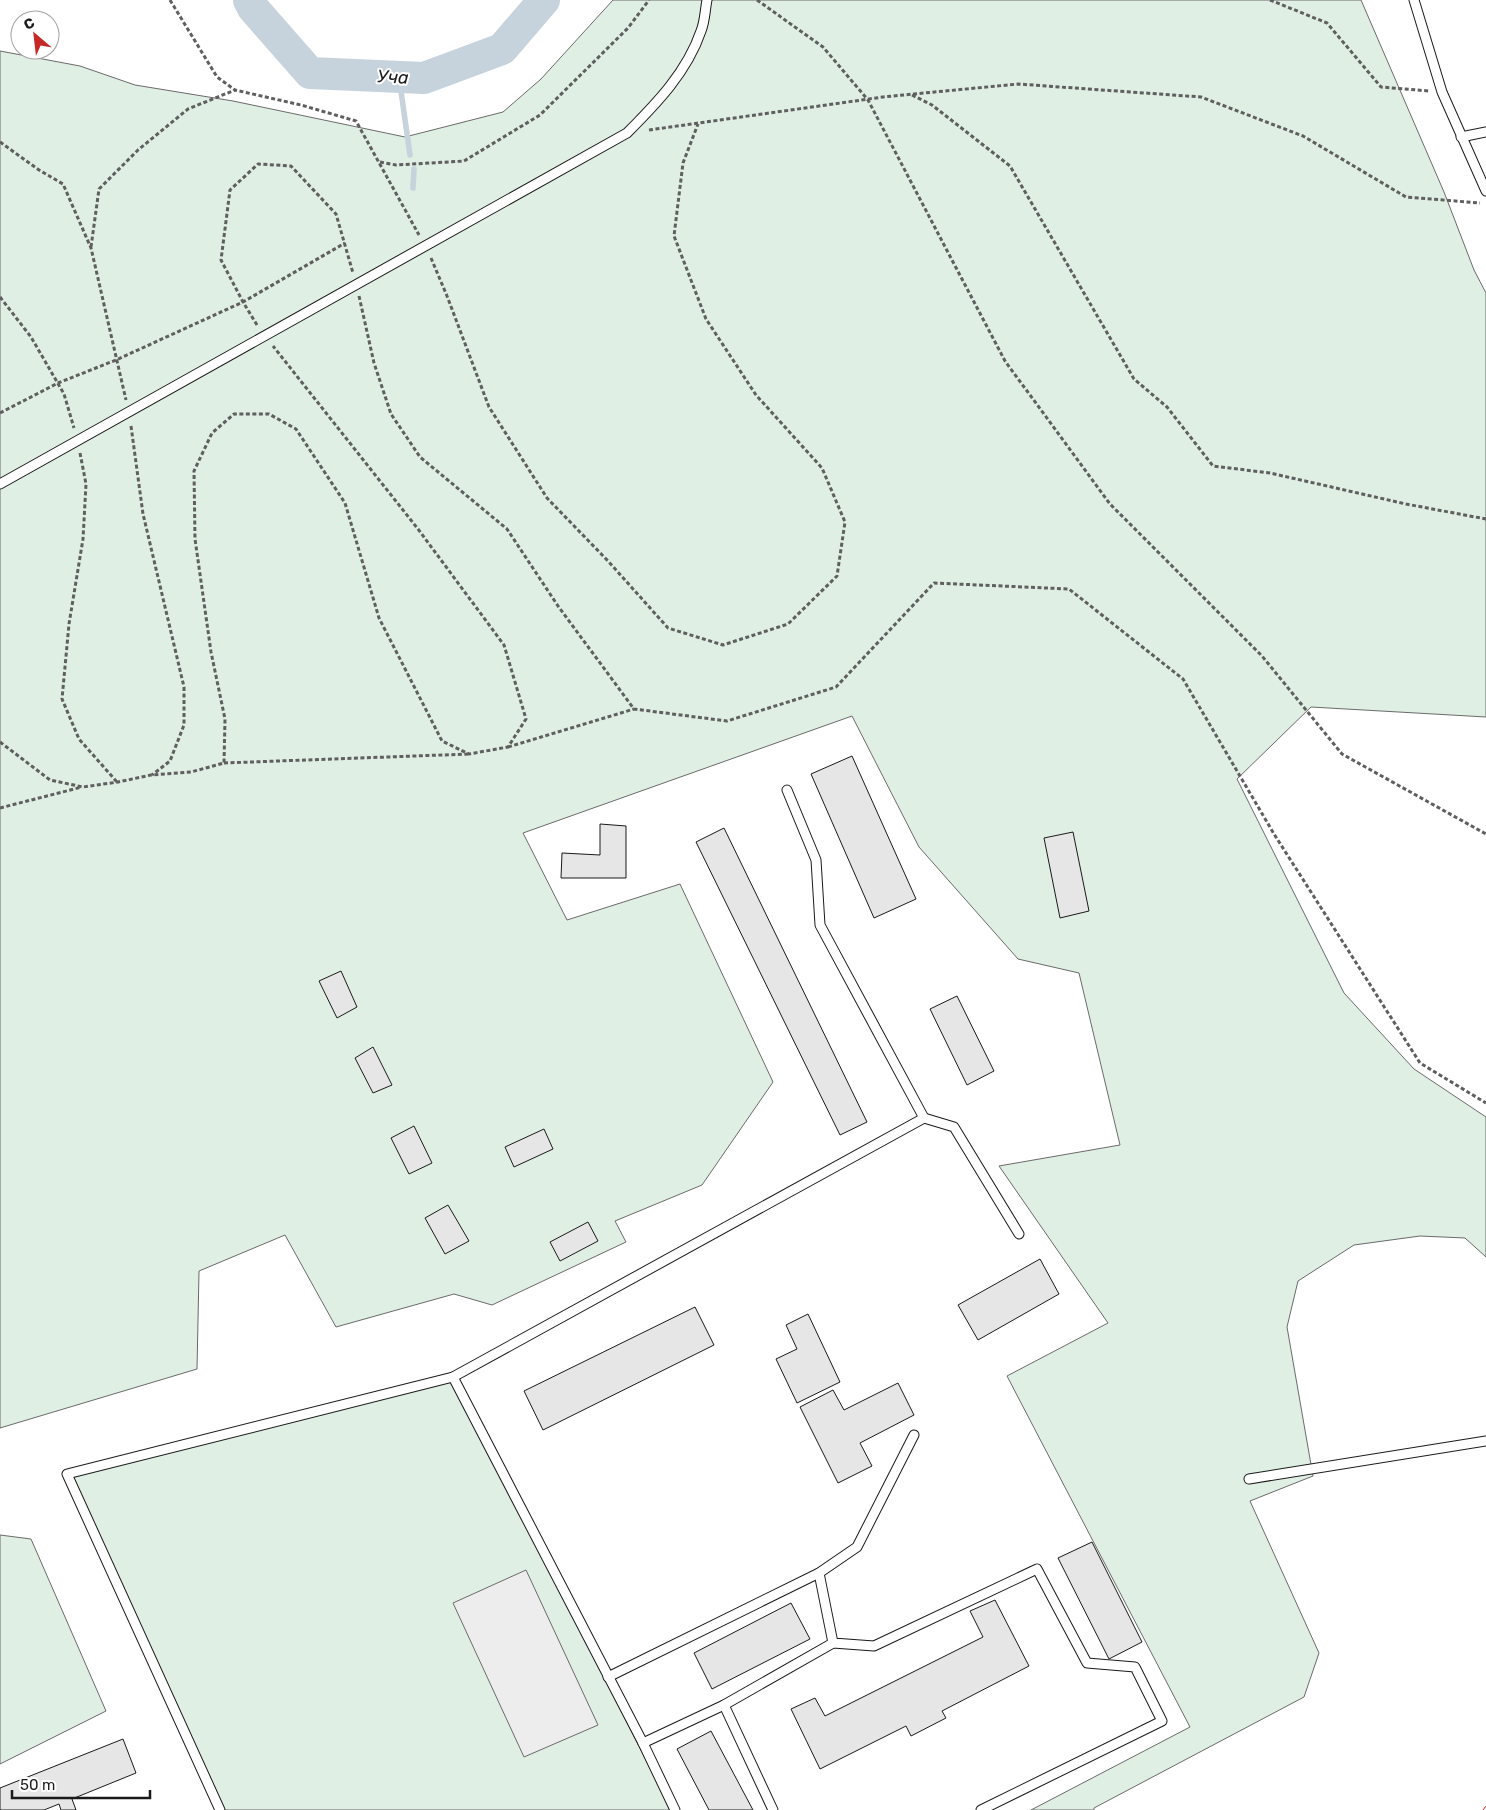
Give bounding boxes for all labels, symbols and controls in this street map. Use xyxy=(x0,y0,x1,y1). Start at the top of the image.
north arrow xyxy=(10,10,60,60)
text: С xyxy=(21,14,38,34)
water label: Уча xyxy=(377,65,410,89)
scale bar xyxy=(12,1768,150,1800)
text: 50 m xyxy=(20,1776,55,1794)

